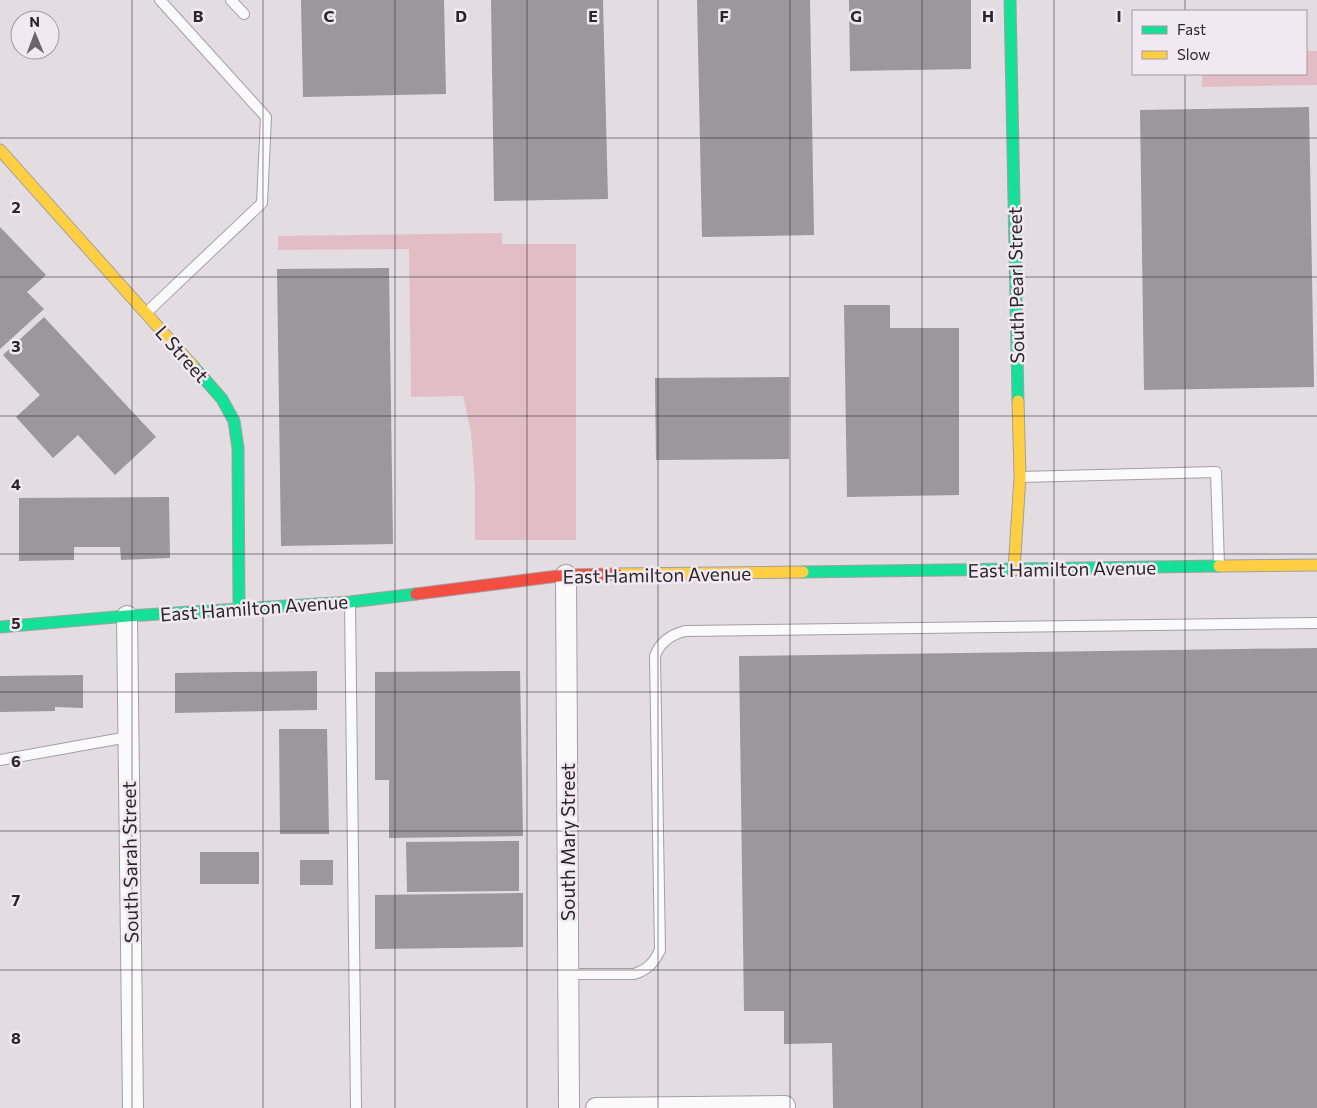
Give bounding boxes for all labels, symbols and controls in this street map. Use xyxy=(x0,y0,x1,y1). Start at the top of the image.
text: B xyxy=(193,6,204,25)
text: C xyxy=(324,6,335,25)
text: D xyxy=(455,6,467,25)
text: E xyxy=(588,6,598,25)
text: F xyxy=(719,6,729,25)
text: G xyxy=(850,6,862,25)
text: H xyxy=(982,6,994,25)
text: I xyxy=(1116,6,1122,25)
north arrow xyxy=(10,10,60,60)
legend xyxy=(1132,10,1307,75)
text: N xyxy=(29,13,40,30)
text: Fast xyxy=(1177,20,1206,38)
text: Slow xyxy=(1177,45,1210,63)
text: 2 xyxy=(11,197,21,216)
street label: South Pearl Street xyxy=(1003,206,1028,364)
street label: L Street xyxy=(151,321,214,387)
text: 3 xyxy=(11,336,21,355)
text: 4 xyxy=(11,474,21,493)
street label: East Hamilton Avenue xyxy=(968,555,1156,582)
street label: East Hamilton Avenue xyxy=(563,561,751,588)
street label: East Hamilton Avenue xyxy=(159,589,349,626)
text: 5 xyxy=(11,613,21,632)
text: 6 xyxy=(11,751,21,770)
street label: South Mary Street xyxy=(556,763,579,921)
street label: South Sarah Street xyxy=(117,781,142,943)
text: 7 xyxy=(12,890,21,909)
text: 8 xyxy=(11,1028,21,1047)

